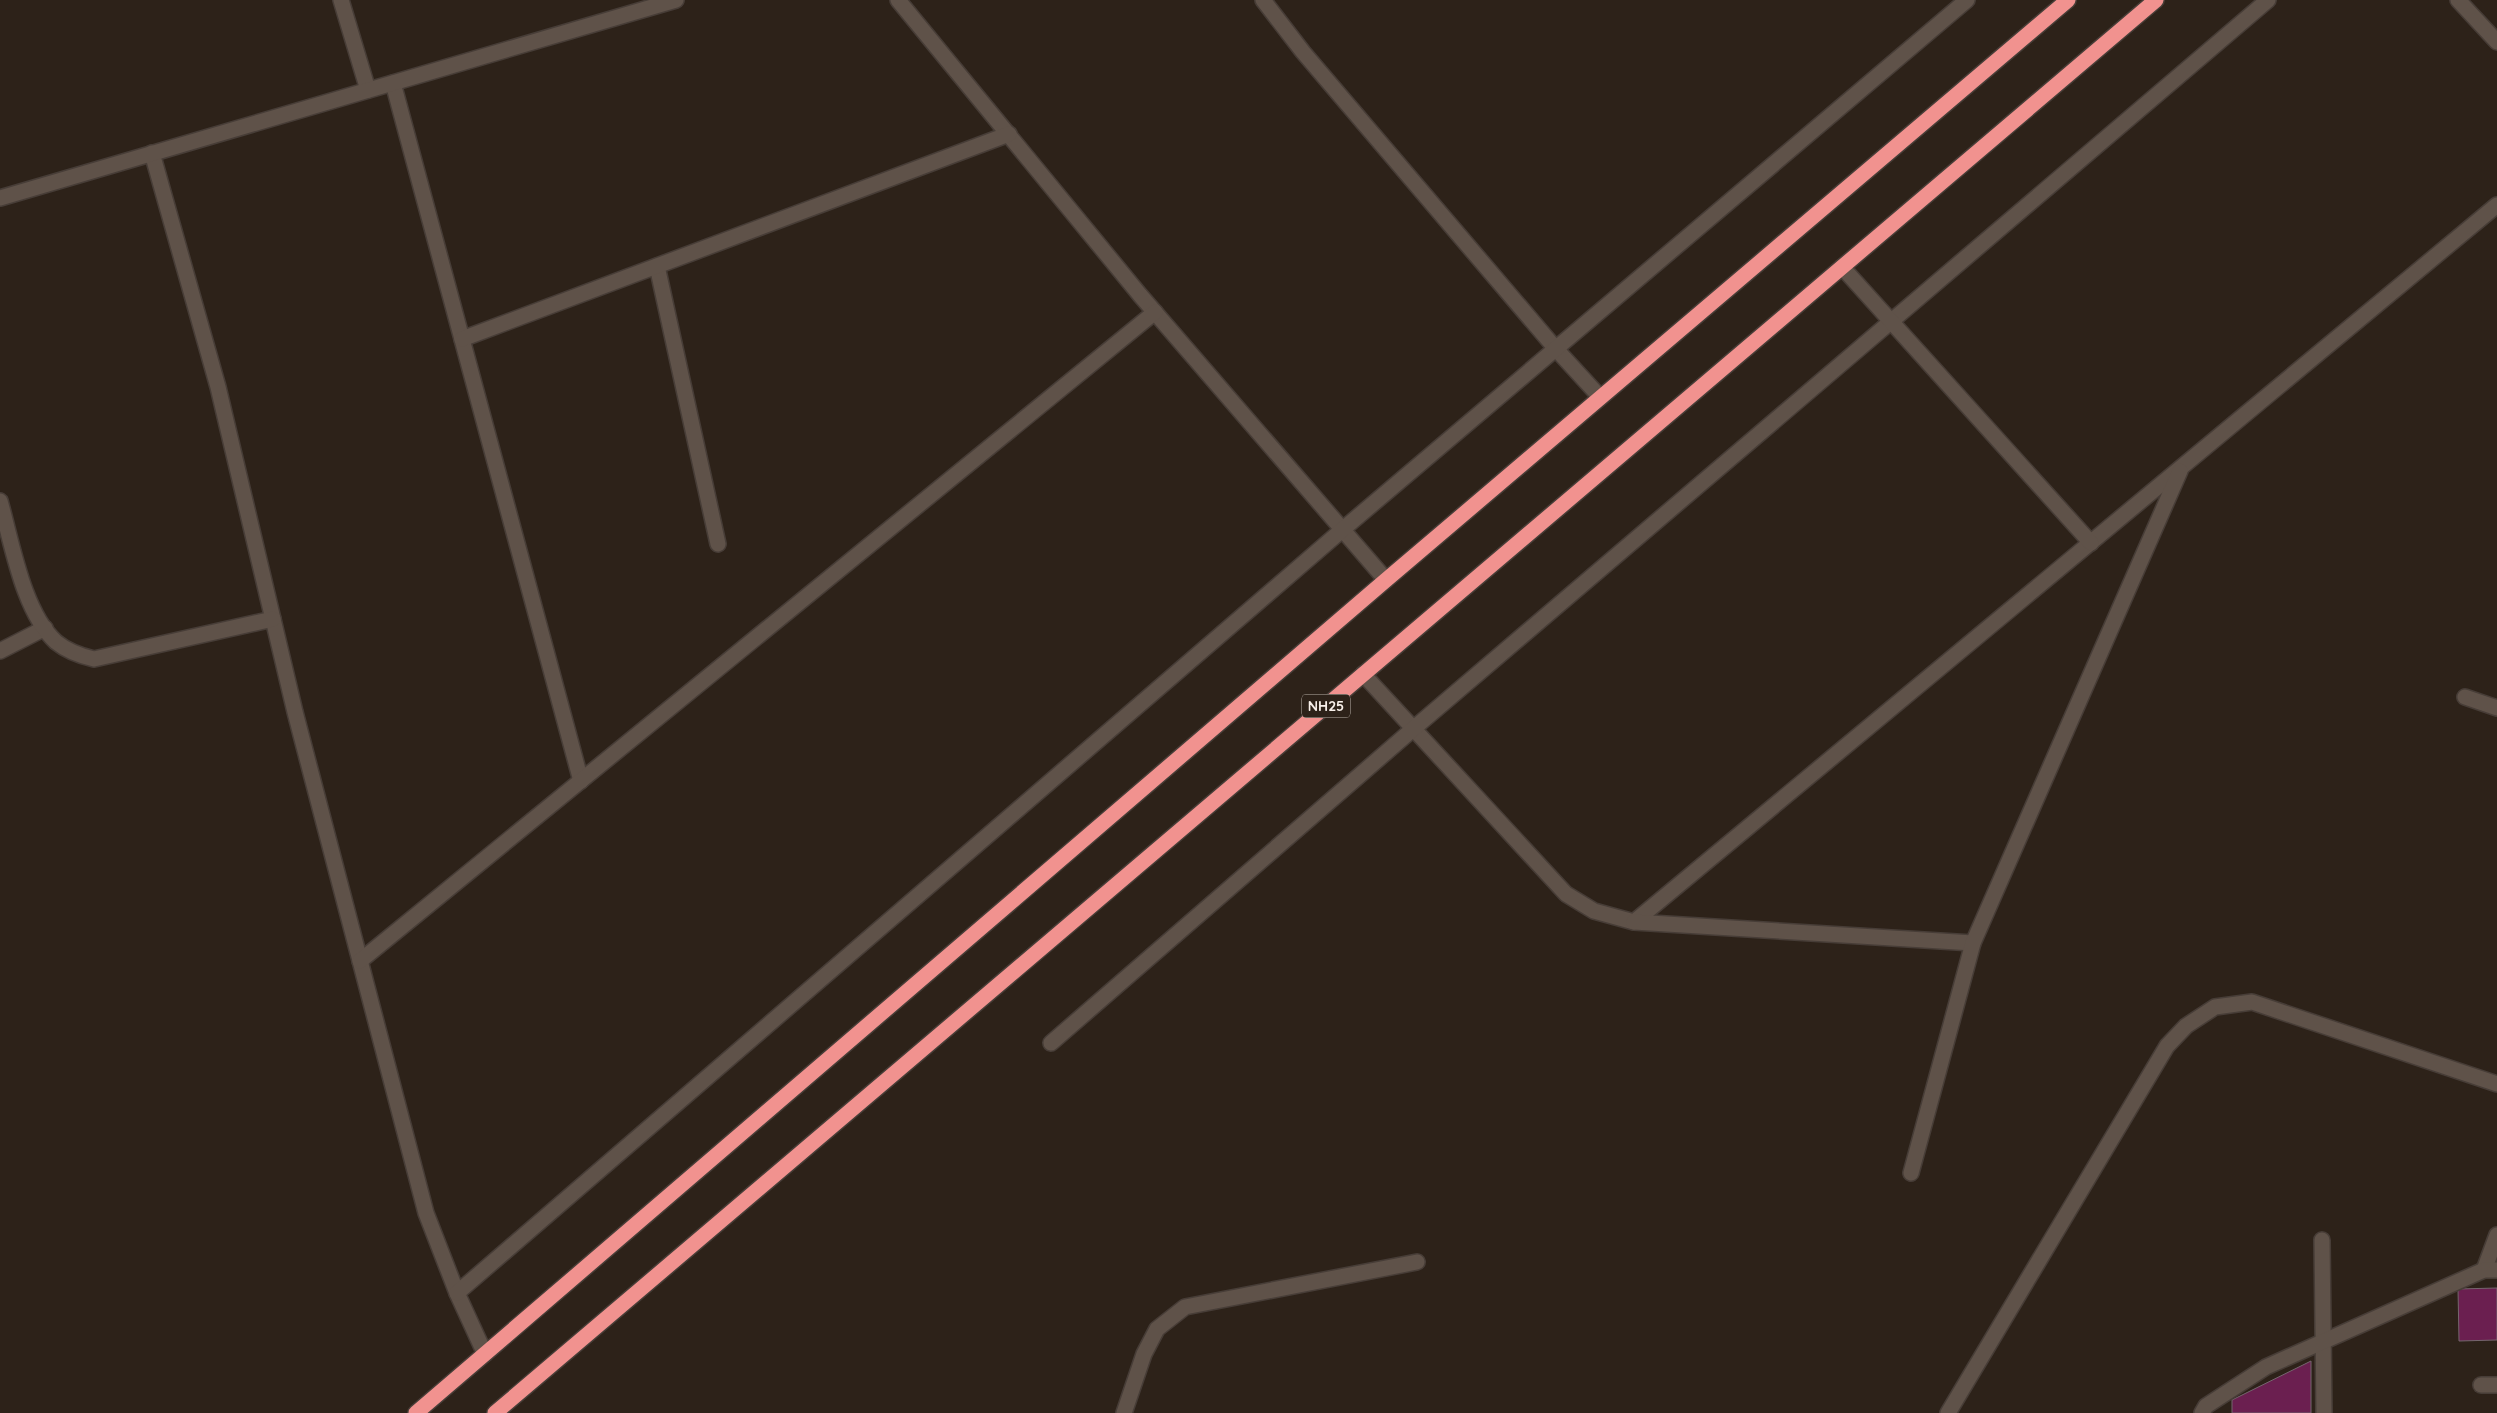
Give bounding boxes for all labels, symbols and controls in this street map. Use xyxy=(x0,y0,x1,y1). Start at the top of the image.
road number: NH25 xyxy=(1302,694,1350,718)

